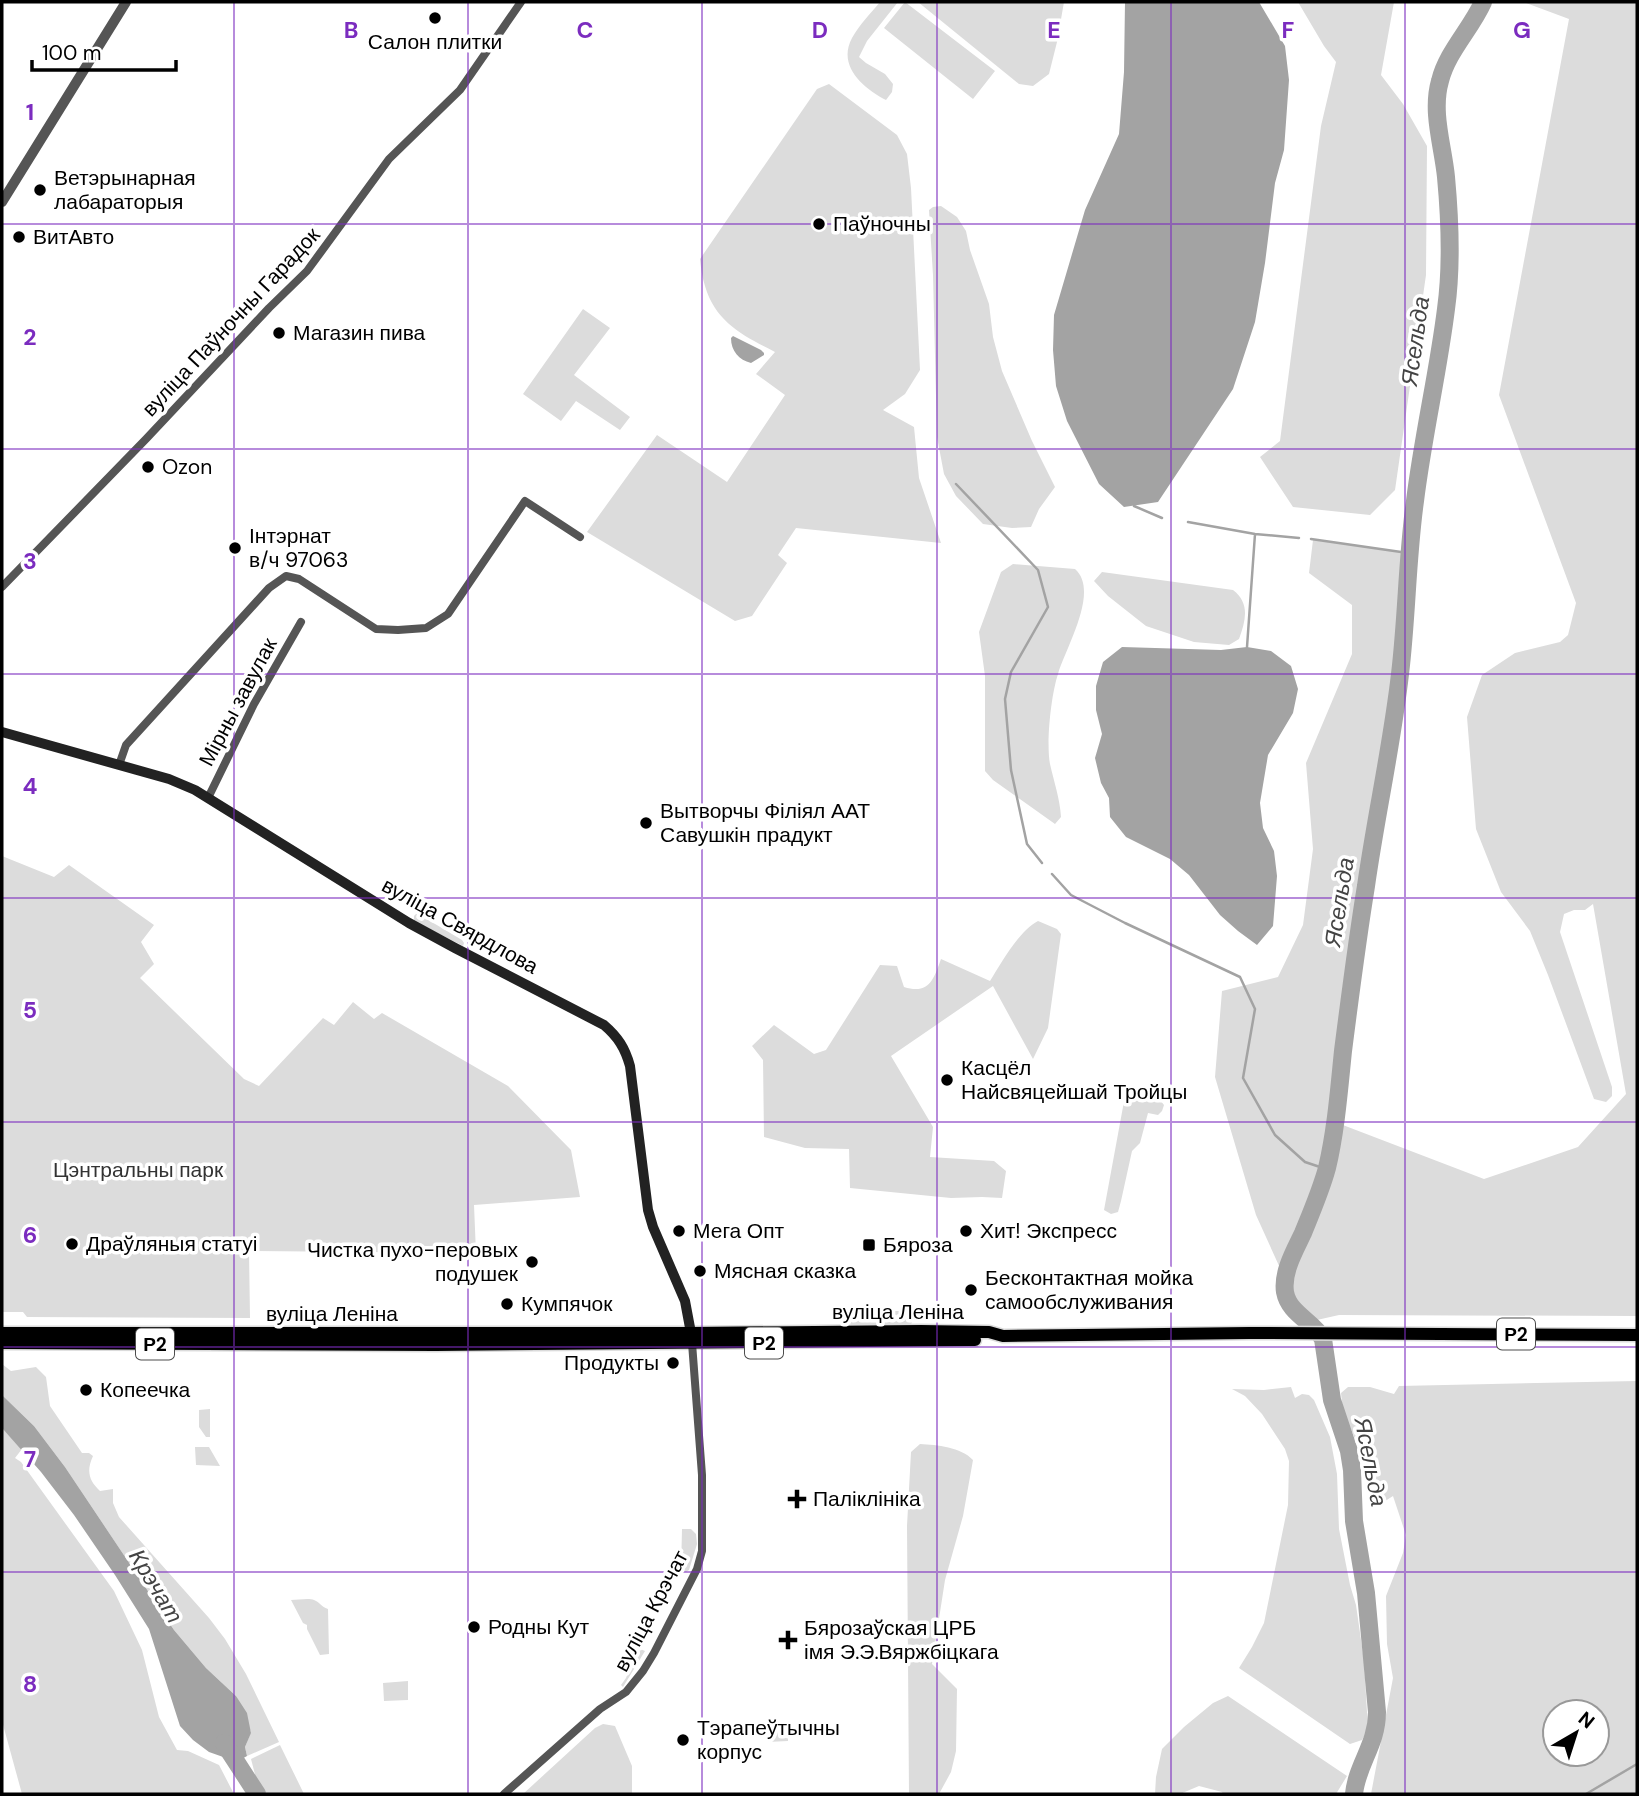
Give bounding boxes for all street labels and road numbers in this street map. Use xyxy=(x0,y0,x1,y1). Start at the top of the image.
street label: вуліца Паўночны Гарадок xyxy=(136,221,327,422)
street label: Мірны завулак xyxy=(192,632,284,771)
street label: вуліца Свярдлова xyxy=(377,871,543,981)
street label: вуліца Леніна xyxy=(832,1298,964,1326)
street label: вуліца Леніна xyxy=(266,1300,398,1328)
road number: Р2 xyxy=(1497,1318,1535,1350)
road number: Р2 xyxy=(136,1328,174,1360)
road number: Р2 xyxy=(745,1328,783,1358)
street label: вуліца Крэчат xyxy=(607,1545,695,1676)

